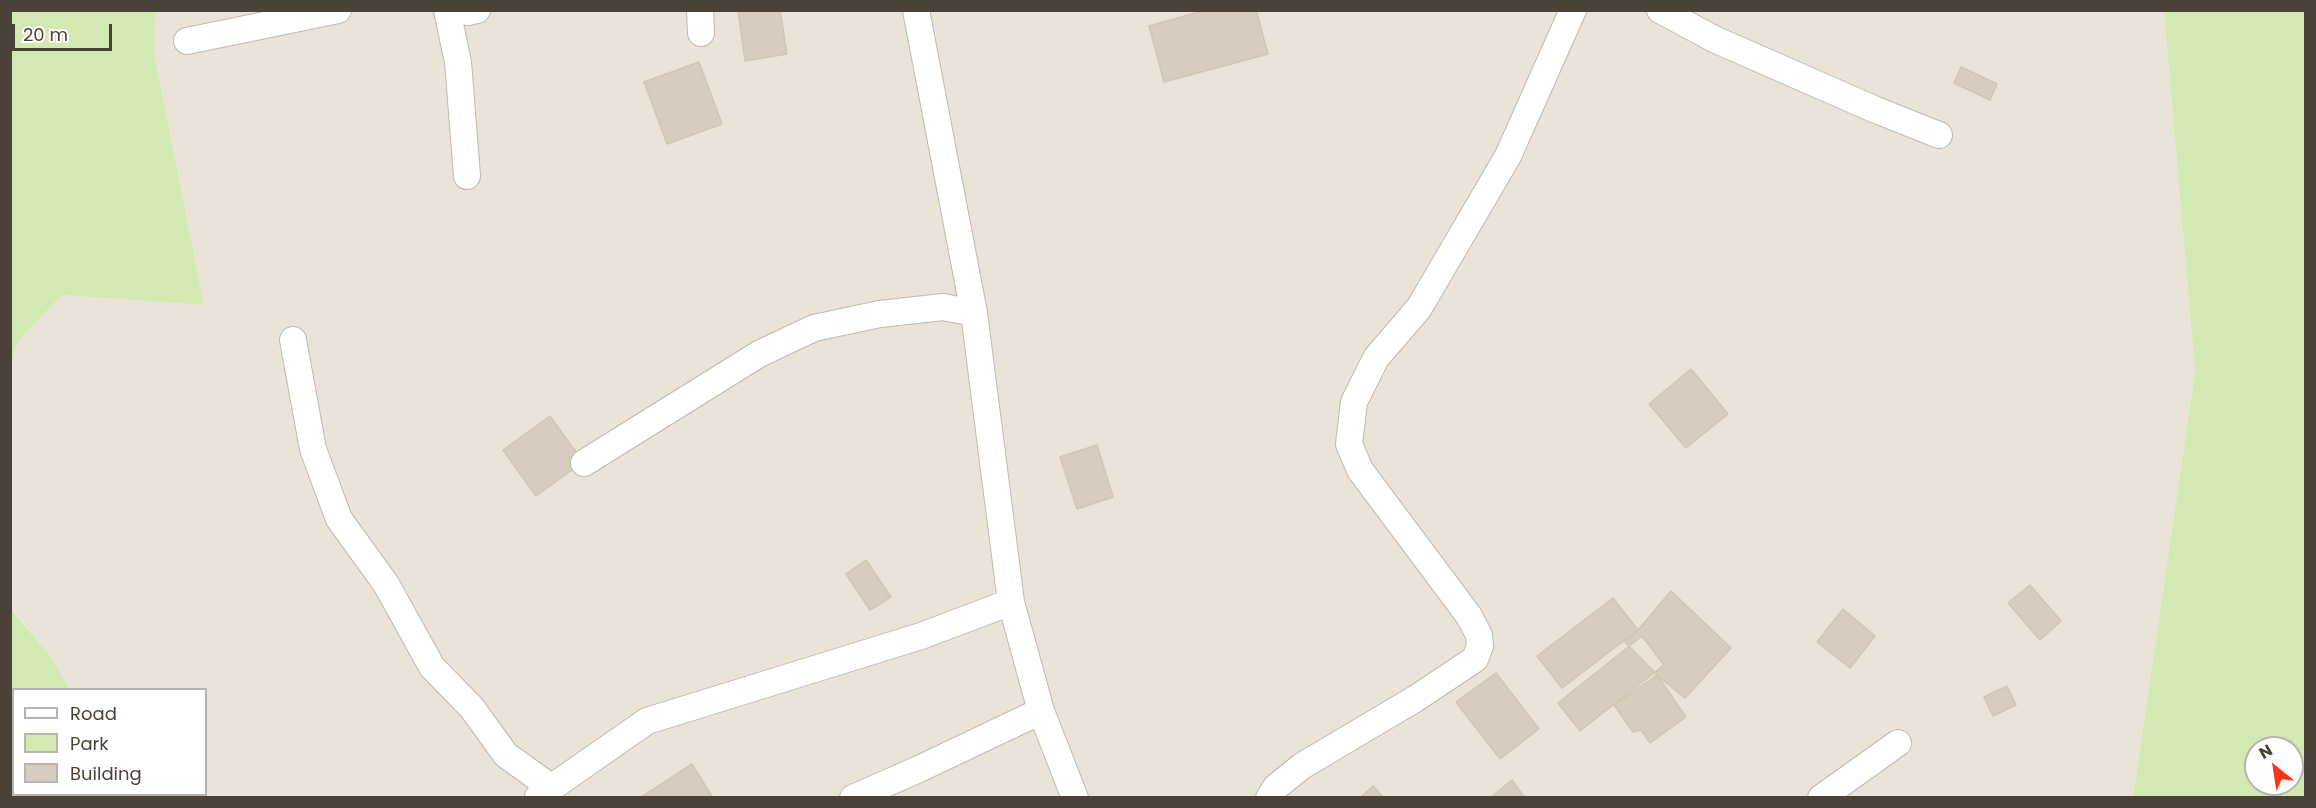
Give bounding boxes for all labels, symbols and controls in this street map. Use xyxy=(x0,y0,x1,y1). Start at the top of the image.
scale bar xyxy=(15,12,116,50)
text: 20 m xyxy=(23,22,68,47)
legend xyxy=(12,688,207,796)
text: Road xyxy=(70,701,117,726)
text: Park xyxy=(70,731,109,756)
north arrow xyxy=(2244,736,2304,796)
text: N xyxy=(2255,739,2277,765)
text: Building xyxy=(70,761,142,786)

